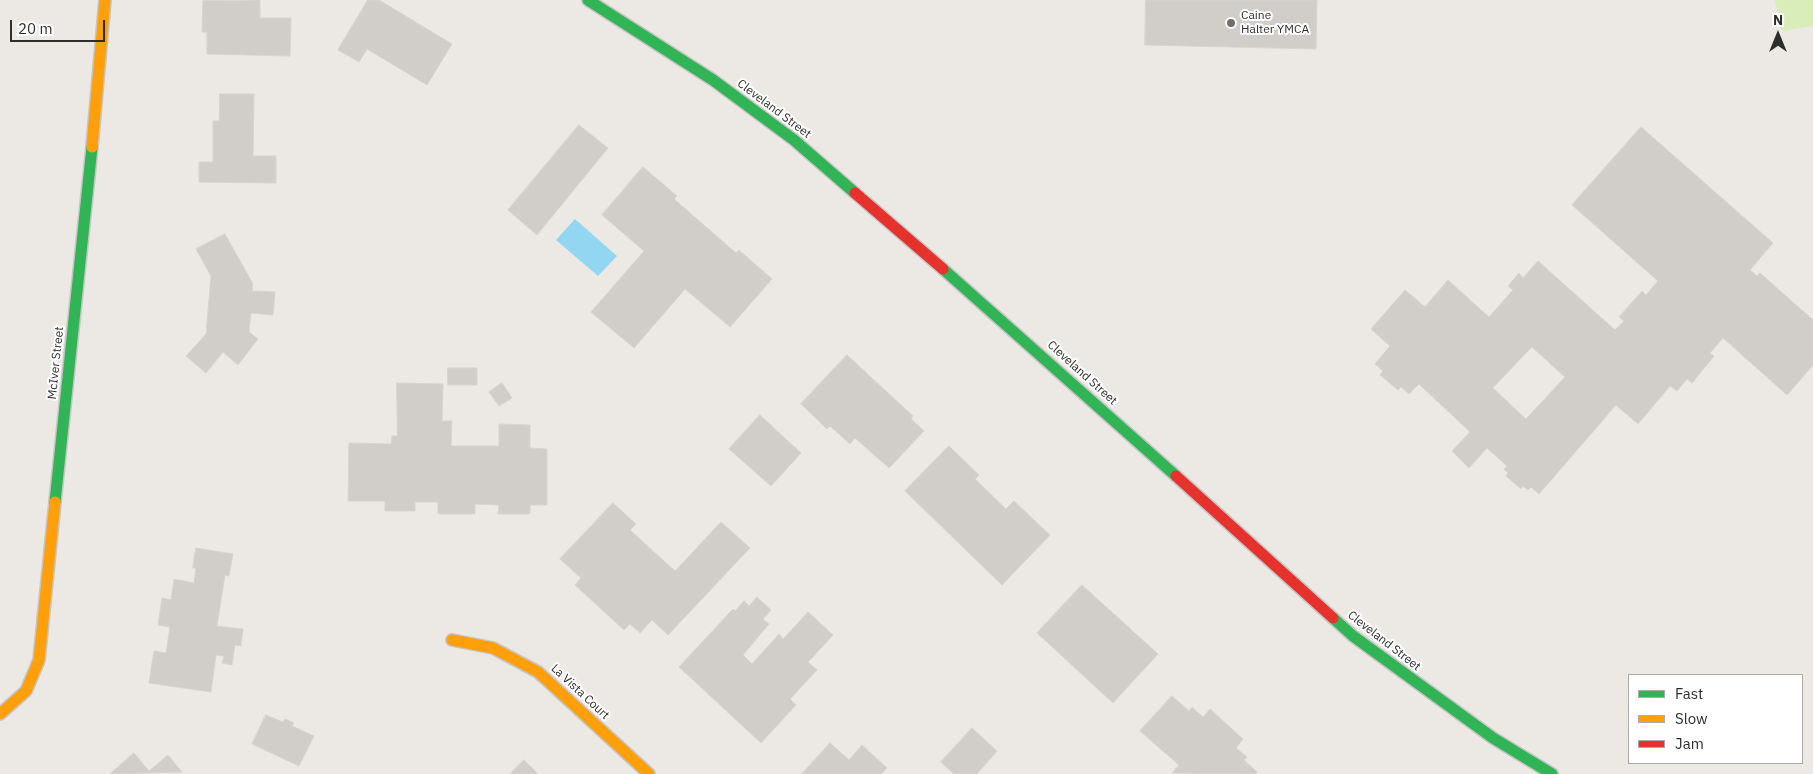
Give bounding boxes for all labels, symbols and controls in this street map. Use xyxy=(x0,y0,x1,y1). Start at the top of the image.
place label: Caine Halter YMCA xyxy=(1241,9,1309,37)
scale bar xyxy=(12,10,108,42)
north arrow xyxy=(1753,10,1803,60)
text: N xyxy=(1773,11,1783,29)
marker: Caine Halter YMCA xyxy=(1225,17,1237,29)
text: 20 m xyxy=(18,19,53,38)
street label: Cleveland Street xyxy=(734,77,814,141)
street label: McIver Street xyxy=(45,326,67,400)
street label: Cleveland Street xyxy=(1044,338,1120,408)
street label: Cleveland Street xyxy=(1345,608,1423,674)
street label: La Vista Court xyxy=(548,661,612,723)
legend xyxy=(1628,674,1803,764)
text: Fast xyxy=(1675,684,1703,703)
text: Slow xyxy=(1675,709,1708,728)
text: Jam xyxy=(1675,734,1704,753)

